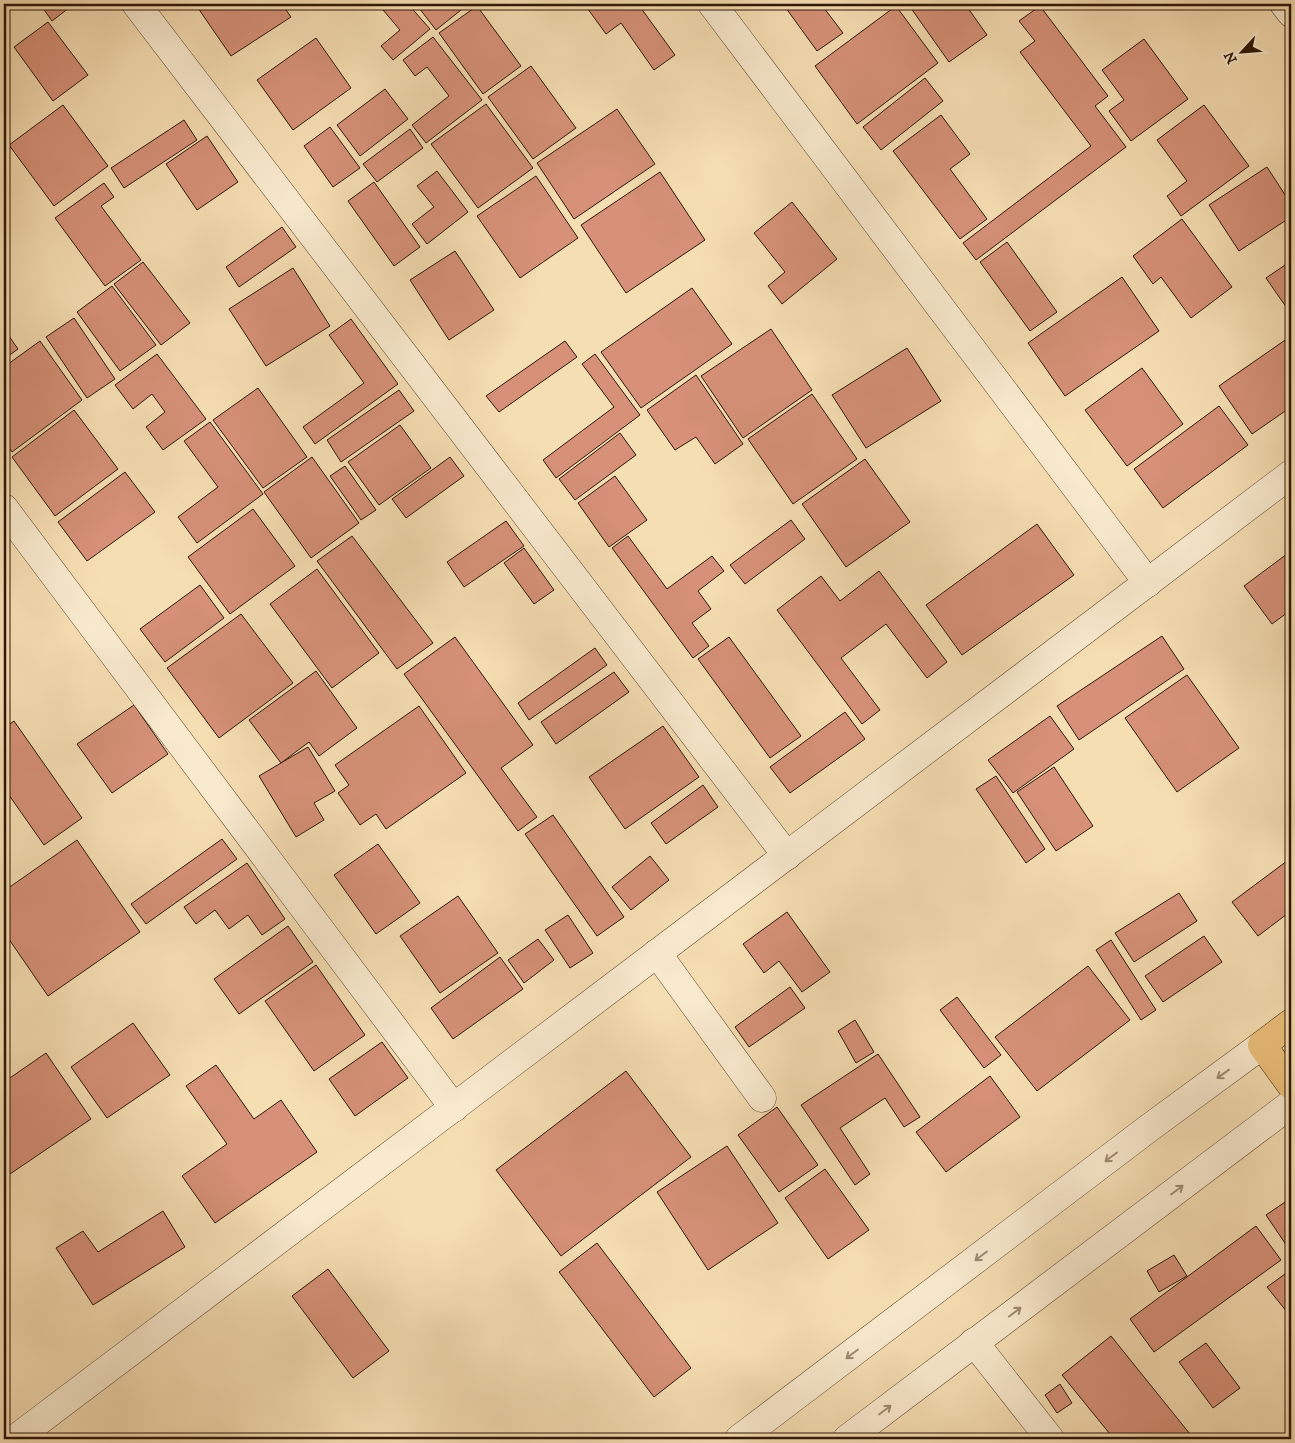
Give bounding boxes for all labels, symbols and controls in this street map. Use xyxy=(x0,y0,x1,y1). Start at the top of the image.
north arrow xyxy=(1218,28,1268,78)
text: N xyxy=(1220,48,1242,66)
one-way arrow xyxy=(1216,1069,1230,1079)
one-way arrow xyxy=(1105,1152,1118,1163)
one-way arrow xyxy=(1170,1185,1184,1195)
one-way arrow xyxy=(975,1250,988,1261)
one-way arrow xyxy=(1008,1306,1021,1317)
one-way arrow xyxy=(846,1348,859,1359)
one-way arrow xyxy=(878,1404,891,1415)

